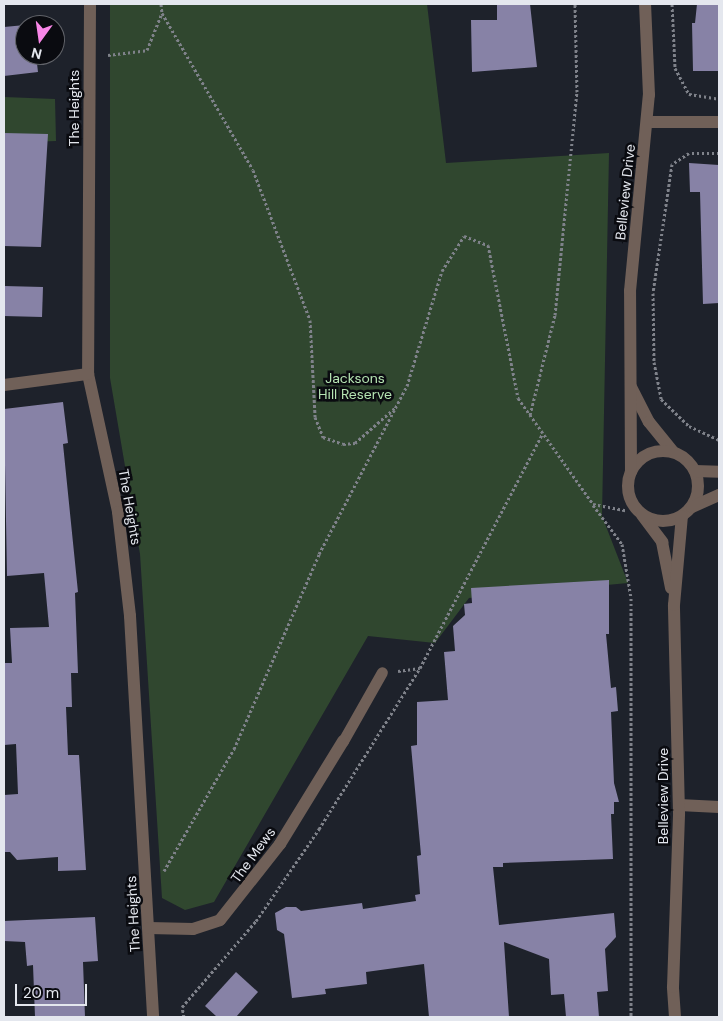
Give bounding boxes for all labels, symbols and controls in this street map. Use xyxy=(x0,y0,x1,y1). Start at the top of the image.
north arrow xyxy=(15,15,65,65)
text: N xyxy=(29,44,44,64)
street label: The Heights xyxy=(66,70,82,146)
street label: Belleview Drive xyxy=(612,143,638,241)
park label: Jacksons Hill Reserve xyxy=(318,370,392,402)
street label: The Heights xyxy=(115,468,145,546)
street label: Belleview Drive xyxy=(655,748,671,844)
street label: The Mews xyxy=(227,824,279,886)
street label: The Heights xyxy=(123,875,143,953)
scale bar xyxy=(18,974,90,1006)
text: 20 m xyxy=(23,983,59,1003)

